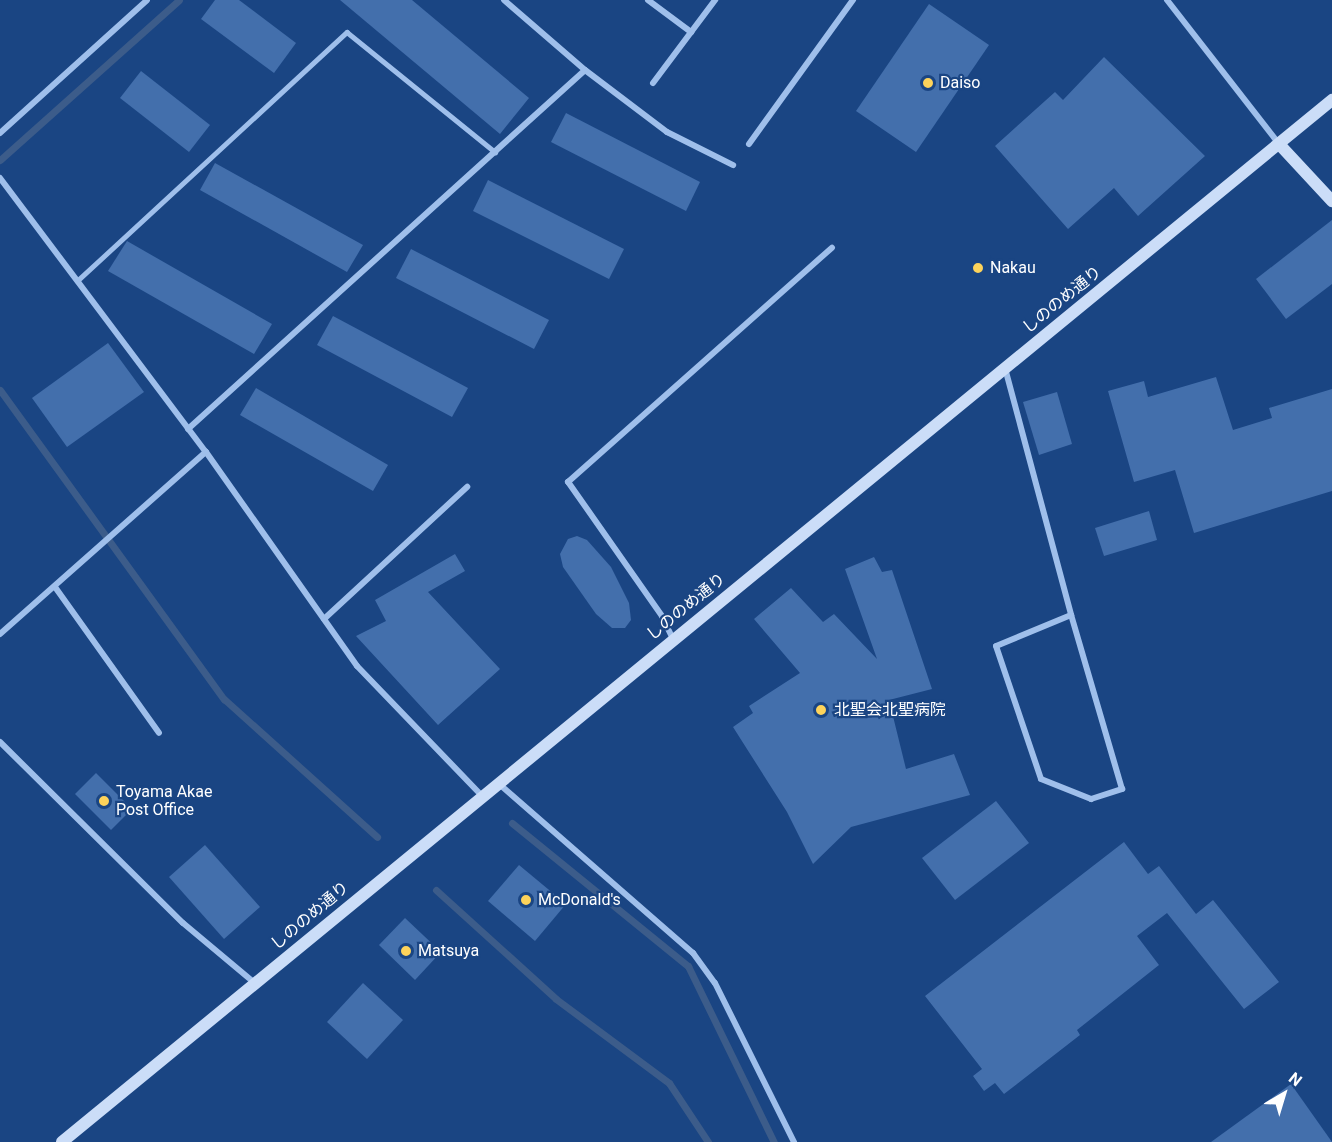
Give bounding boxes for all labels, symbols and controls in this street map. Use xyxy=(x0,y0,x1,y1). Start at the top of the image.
place label: Daiso xyxy=(940,73,980,93)
marker: Daiso xyxy=(921,76,935,90)
place label: Nakau xyxy=(990,258,1036,278)
marker: Nakau xyxy=(971,261,985,275)
street label: しののめ通り xyxy=(1019,262,1105,338)
street label: しののめ通り xyxy=(643,569,729,645)
place label: 北聖会北聖病院 xyxy=(834,700,946,720)
marker: 北聖会北聖病院 xyxy=(812,701,830,719)
place label: Toyama Akae Post Office xyxy=(116,782,212,820)
marker: Toyama Akae Post Office xyxy=(97,794,111,808)
street label: しののめ通り xyxy=(267,878,353,954)
place label: McDonald's xyxy=(538,890,621,910)
marker: McDonald's xyxy=(519,893,533,907)
place label: Matsuya xyxy=(418,941,479,961)
marker: Matsuya xyxy=(399,944,413,958)
north arrow xyxy=(1254,1064,1314,1124)
text: N xyxy=(1285,1068,1306,1090)

